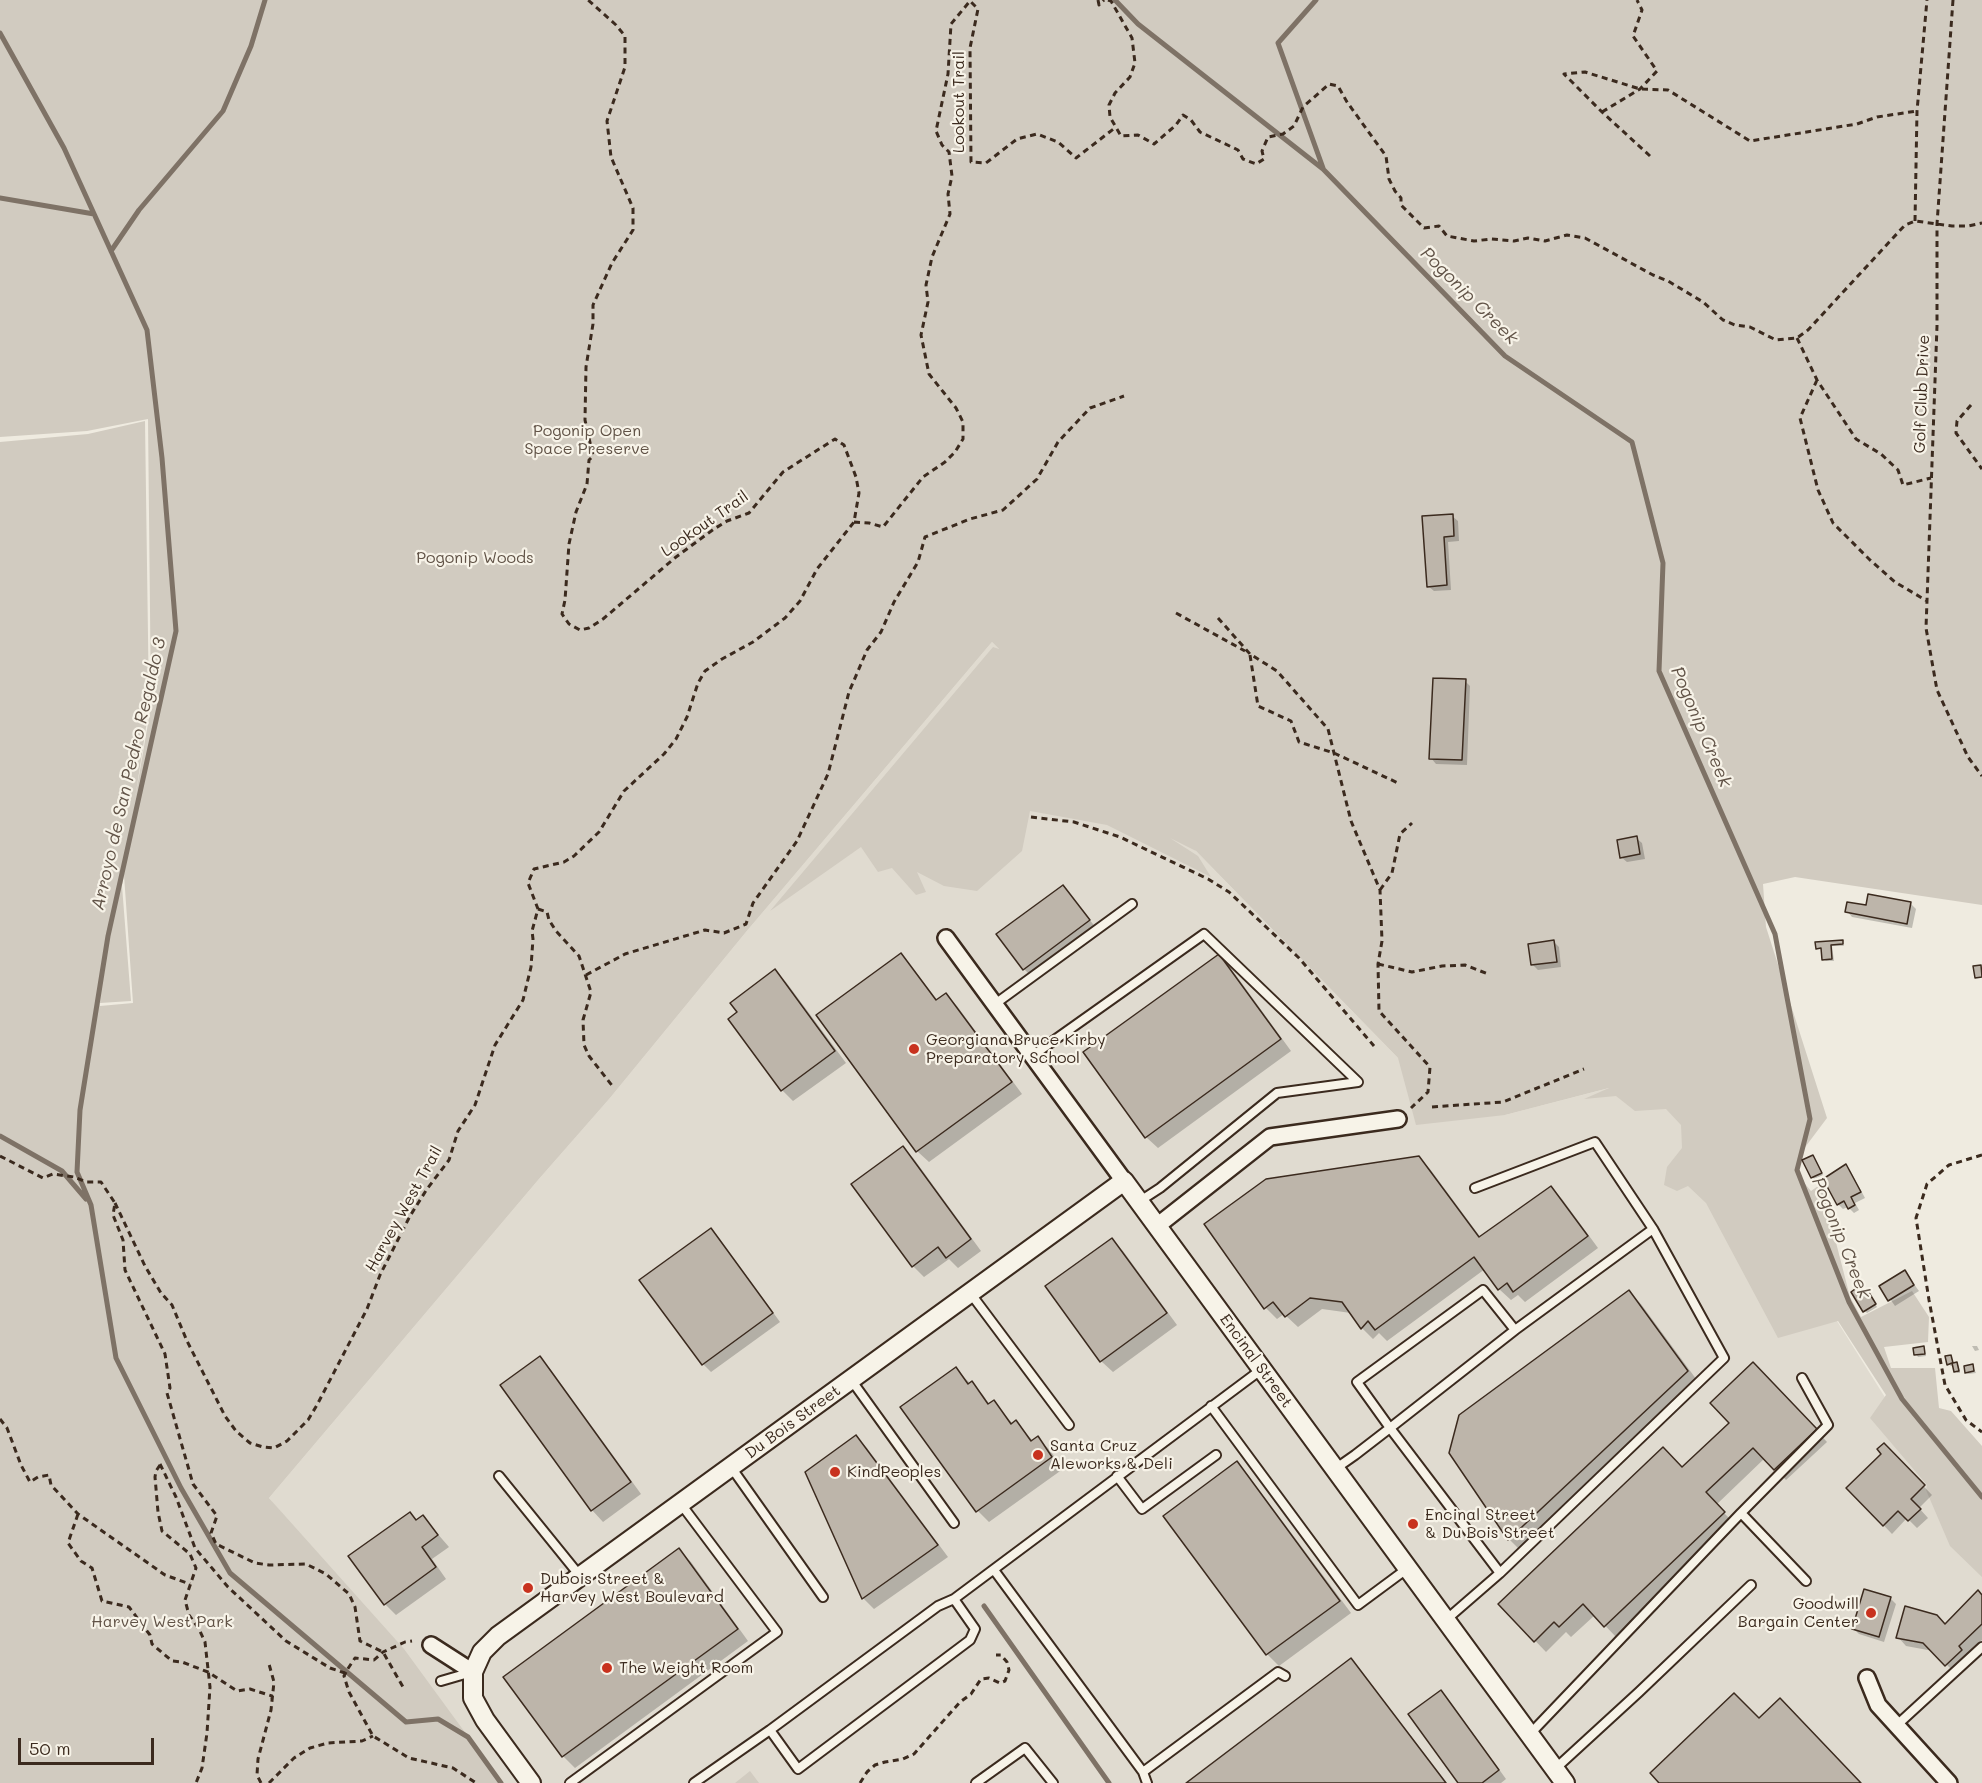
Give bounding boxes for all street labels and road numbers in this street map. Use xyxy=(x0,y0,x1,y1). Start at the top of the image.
street label: Lookout Trail xyxy=(949,51,969,153)
street label: Golf Club Drive xyxy=(1910,334,1934,454)
street label: Lookout Trail xyxy=(658,487,752,561)
street label: Harvey West Trail xyxy=(361,1143,447,1275)
street label: Encinal Street xyxy=(1216,1310,1296,1412)
street label: Du Bois Street xyxy=(742,1381,844,1463)

